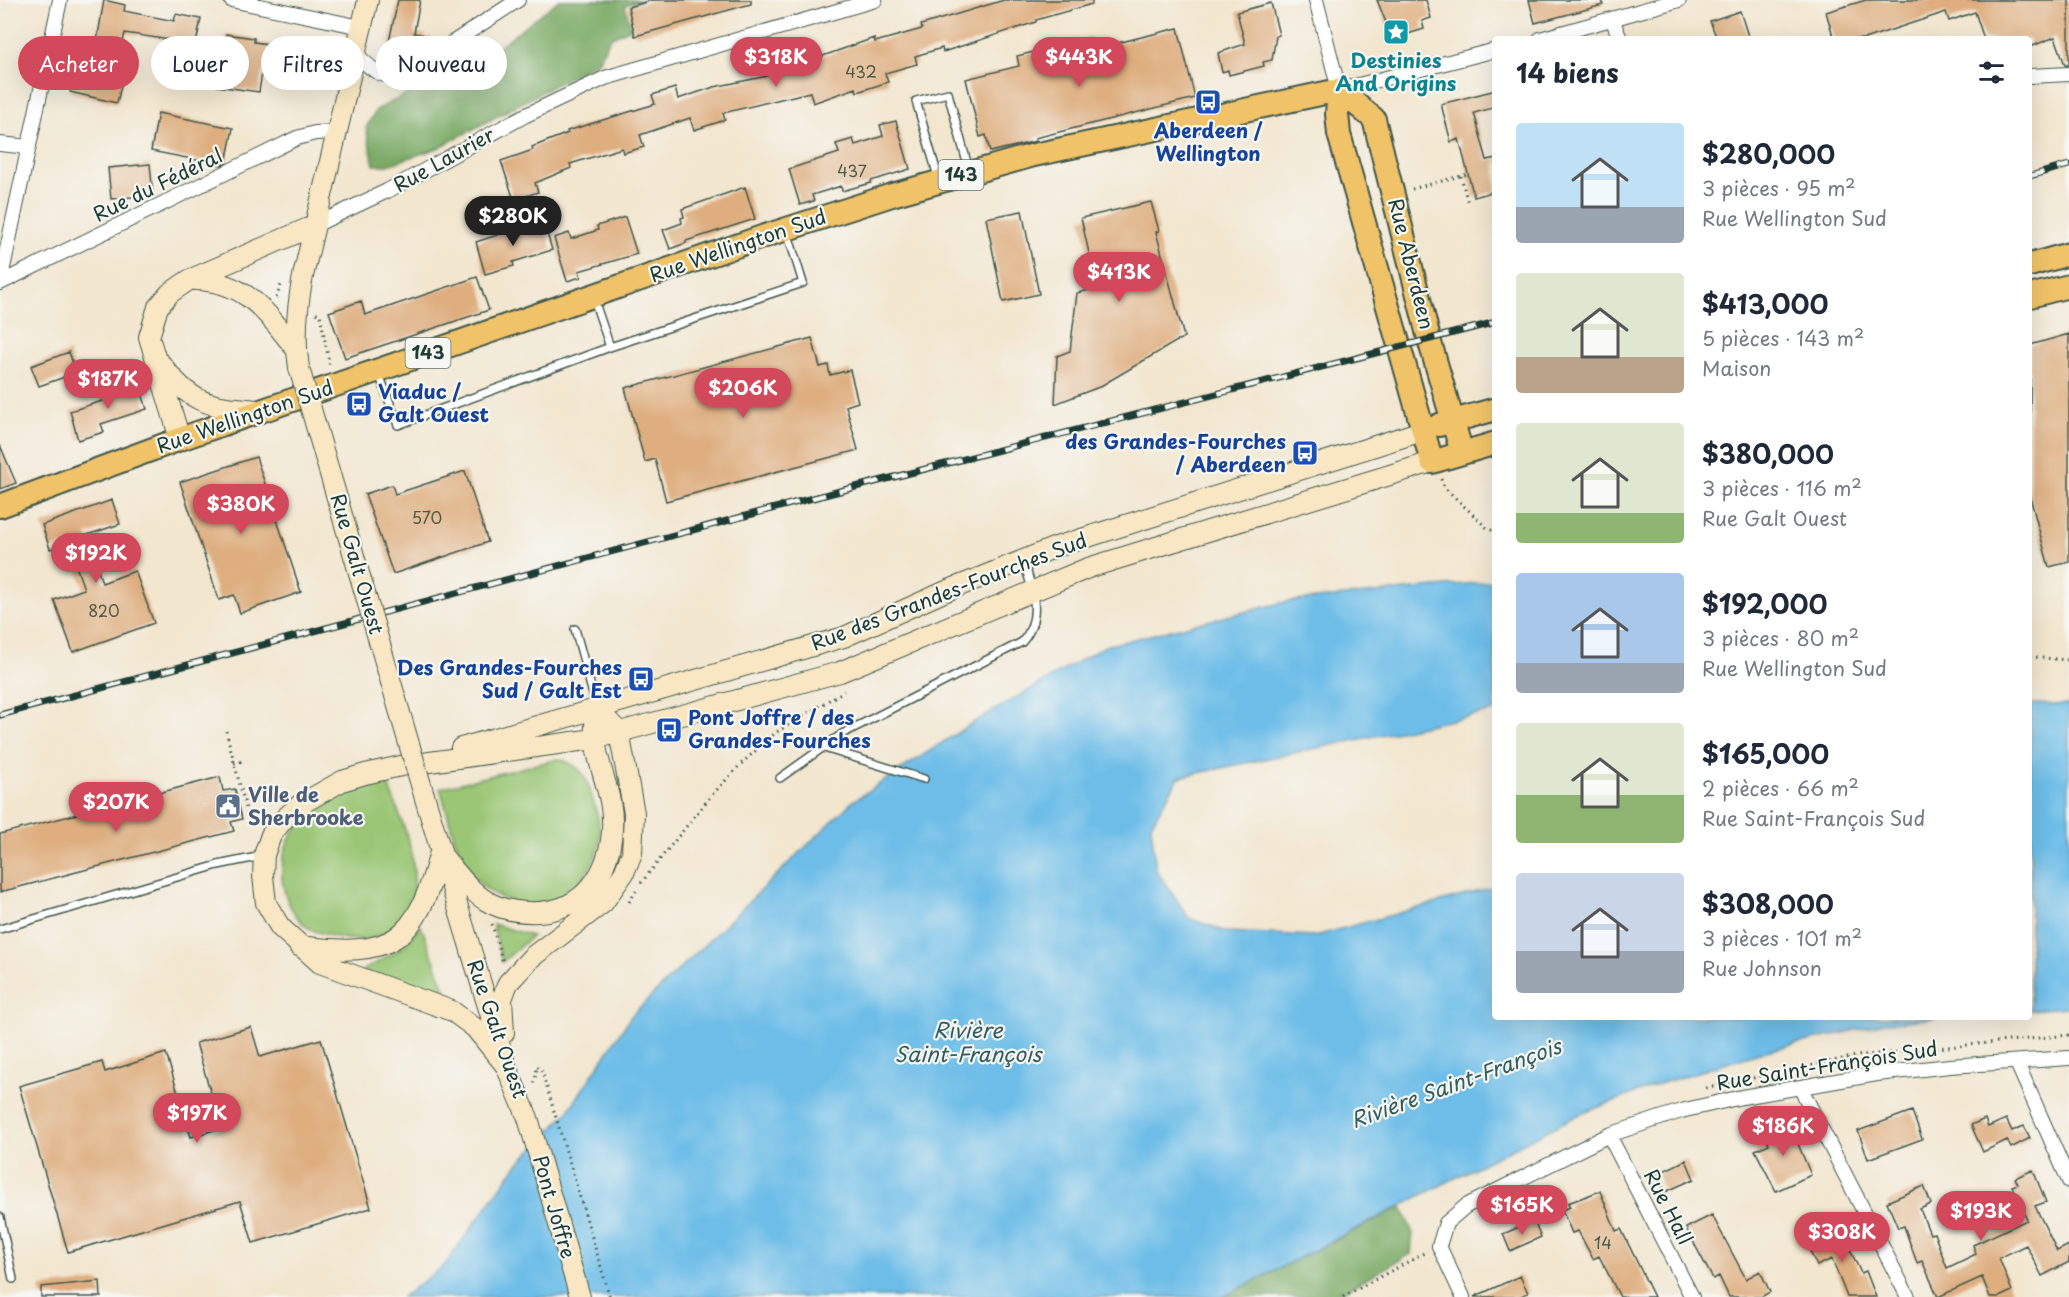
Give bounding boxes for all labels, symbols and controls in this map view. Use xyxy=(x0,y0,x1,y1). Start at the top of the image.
place icon: Destinies And Origins xyxy=(1381,17,1411,47)
chip: Acheter xyxy=(18,36,139,90)
chip: Louer xyxy=(151,36,249,90)
chip: Filtres xyxy=(261,36,364,90)
chip: Nouveau xyxy=(376,36,507,90)
pin: $318K xyxy=(734,37,818,88)
pin: $443K xyxy=(1037,37,1121,88)
text: $318K xyxy=(744,41,808,71)
text: $443K xyxy=(1045,41,1113,71)
place label: Destinies And Origins xyxy=(1336,45,1457,98)
text: 14 biens xyxy=(1516,53,1619,92)
icon: filters xyxy=(1975,56,2008,89)
house number: 432 xyxy=(845,59,877,83)
bus stop icon: Aberdeen / Wellington xyxy=(1193,87,1223,117)
place label: Aberdeen / Wellington xyxy=(1153,115,1263,168)
street label: Rue Laurier xyxy=(388,119,500,199)
text: $280,000 xyxy=(1702,134,1835,173)
street label: Rue du Fédéral xyxy=(88,140,227,228)
icon: home xyxy=(1564,147,1636,219)
house number: 437 xyxy=(837,158,867,182)
road number: 143 xyxy=(938,160,984,190)
text: 3 pièces · 95 m² xyxy=(1702,173,1856,203)
street label: Rue Aberdeen xyxy=(1381,195,1443,332)
pin: $280K xyxy=(471,196,555,247)
text: $280K xyxy=(478,200,548,230)
street label: Rue Wellington Sud xyxy=(645,201,830,289)
text: Rue Wellington Sud xyxy=(1702,203,1887,233)
pin: $413K xyxy=(1077,252,1161,303)
text: $413K xyxy=(1087,256,1151,286)
text: $413,000 xyxy=(1702,284,1828,323)
icon: home xyxy=(1564,297,1636,369)
text: 5 pièces · 143 m² xyxy=(1702,323,1864,353)
road number: 143 xyxy=(406,338,450,368)
text: Maison xyxy=(1702,353,1771,383)
pin: $187K xyxy=(66,359,150,410)
text: $187K xyxy=(78,363,138,393)
pin: $206K xyxy=(701,368,785,419)
street label: Rue Wellington Sud xyxy=(152,372,337,460)
text: $206K xyxy=(708,372,778,402)
place label: Viaduc / Galt Ouest xyxy=(378,376,489,429)
bus stop icon: Viaduc / Galt Ouest xyxy=(344,389,374,419)
place label: des Grandes-Fourches / Aberdeen xyxy=(1065,426,1286,479)
text: $380,000 xyxy=(1702,434,1834,473)
bus stop icon: des Grandes-Fourches / Aberdeen xyxy=(1290,438,1320,468)
icon: home xyxy=(1564,447,1636,519)
text: 3 pièces · 116 m² xyxy=(1702,473,1862,503)
pin: $380K xyxy=(199,484,283,535)
text: $380K xyxy=(207,488,275,518)
street label: Rue Galt Ouest xyxy=(324,490,392,638)
text: Rue Galt Ouest xyxy=(1702,503,1847,533)
house number: 570 xyxy=(412,505,442,529)
street label: Rue des Grandes-Fourches Sud xyxy=(806,524,1091,658)
pin: $192K xyxy=(54,533,138,584)
text: $192K xyxy=(65,537,127,567)
text: $192,000 xyxy=(1702,584,1828,623)
icon: home xyxy=(1564,597,1636,669)
house number: 820 xyxy=(88,598,120,622)
text: 3 pièces · 80 m² xyxy=(1702,623,1859,653)
place label: Des Grandes-Fourches Sud / Galt Est xyxy=(396,652,622,705)
text: Rue Wellington Sud xyxy=(1702,653,1887,683)
bus stop icon: Des Grandes-Fourches Sud / Galt Est xyxy=(626,664,656,694)
place label: Pont Joffre / des Grandes-Fourches xyxy=(688,702,871,755)
bus stop icon: Pont Joffre / des Grandes-Fourches xyxy=(654,715,684,745)
text: $165,000 xyxy=(1702,734,1829,773)
icon: home xyxy=(1564,747,1636,819)
text: 2 pièces · 66 m² xyxy=(1702,773,1859,803)
place label: Ville de Sherbrooke xyxy=(248,779,364,832)
pin: $207K xyxy=(74,782,158,833)
text: $207K xyxy=(83,786,149,816)
public building icon: Ville de Sherbrooke xyxy=(213,791,243,821)
text: Rue Saint-François Sud xyxy=(1702,803,1925,833)
text: $308,000 xyxy=(1702,884,1834,923)
icon: home xyxy=(1564,897,1636,969)
text: 3 pièces · 101 m² xyxy=(1702,923,1862,953)
text: Rue Johnson xyxy=(1702,953,1822,983)
street label: Rue Galt Ouest xyxy=(460,955,536,1102)
water label: Rivière Saint-François xyxy=(895,1013,1044,1069)
water label: Rivière Saint-François xyxy=(1345,1028,1567,1135)
street label: Rue Saint-François Sud xyxy=(1714,1033,1939,1097)
pin: $197K xyxy=(155,1093,239,1144)
text: $197K xyxy=(167,1097,227,1127)
pin: $186K xyxy=(1741,1106,1825,1157)
text: $186K xyxy=(1752,1110,1814,1140)
street label: Pont Joffre xyxy=(526,1152,584,1262)
street label: Rue Hall xyxy=(1637,1164,1701,1249)
pin: $165K xyxy=(1480,1185,1564,1236)
text: $165K xyxy=(1490,1189,1554,1219)
pin: $193K xyxy=(1939,1191,2023,1242)
text: $193K xyxy=(1950,1195,2012,1225)
pin: $308K xyxy=(1800,1212,1884,1263)
text: $308K xyxy=(1808,1216,1876,1246)
house number: 14 xyxy=(1594,1230,1612,1254)

